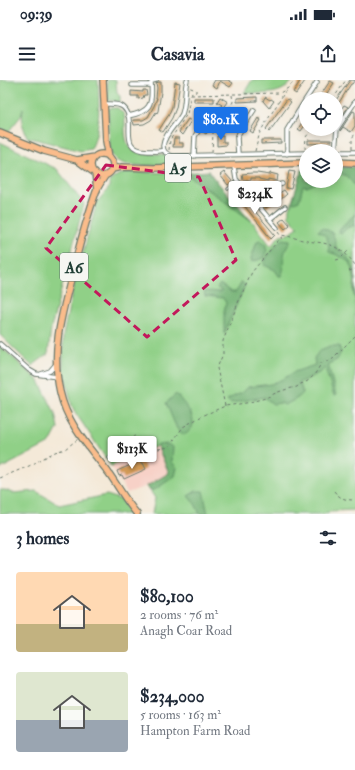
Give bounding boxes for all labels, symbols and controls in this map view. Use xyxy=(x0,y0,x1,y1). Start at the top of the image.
text: 09:39 xyxy=(20,5,53,24)
icon: menu xyxy=(16,43,38,65)
text: Casavia xyxy=(151,43,204,66)
icon: share xyxy=(317,43,339,65)
map controls xyxy=(299,92,343,188)
button: locate xyxy=(299,92,343,136)
pin: $80.1K xyxy=(188,107,254,141)
text: $80.1K xyxy=(203,112,239,128)
button: layers xyxy=(299,144,343,188)
road number: A5 xyxy=(165,154,191,182)
pin: $234K xyxy=(227,181,283,215)
text: $234K xyxy=(238,186,273,202)
road number: A6 xyxy=(60,253,88,281)
pin: $113K xyxy=(104,436,160,470)
text: $113K xyxy=(117,441,147,457)
icon: filters xyxy=(317,527,339,549)
text: 3 homes xyxy=(16,528,69,549)
text: $80,100 xyxy=(140,586,194,607)
icon: home xyxy=(48,588,96,636)
text: 2 rooms · 76 m² xyxy=(140,607,218,623)
text: Anagh Coar Road xyxy=(140,623,232,639)
text: $234,000 xyxy=(140,686,204,707)
icon: home xyxy=(48,688,96,736)
text: 5 rooms · 163 m² xyxy=(140,707,221,723)
text: Hampton Farm Road xyxy=(140,723,250,739)

